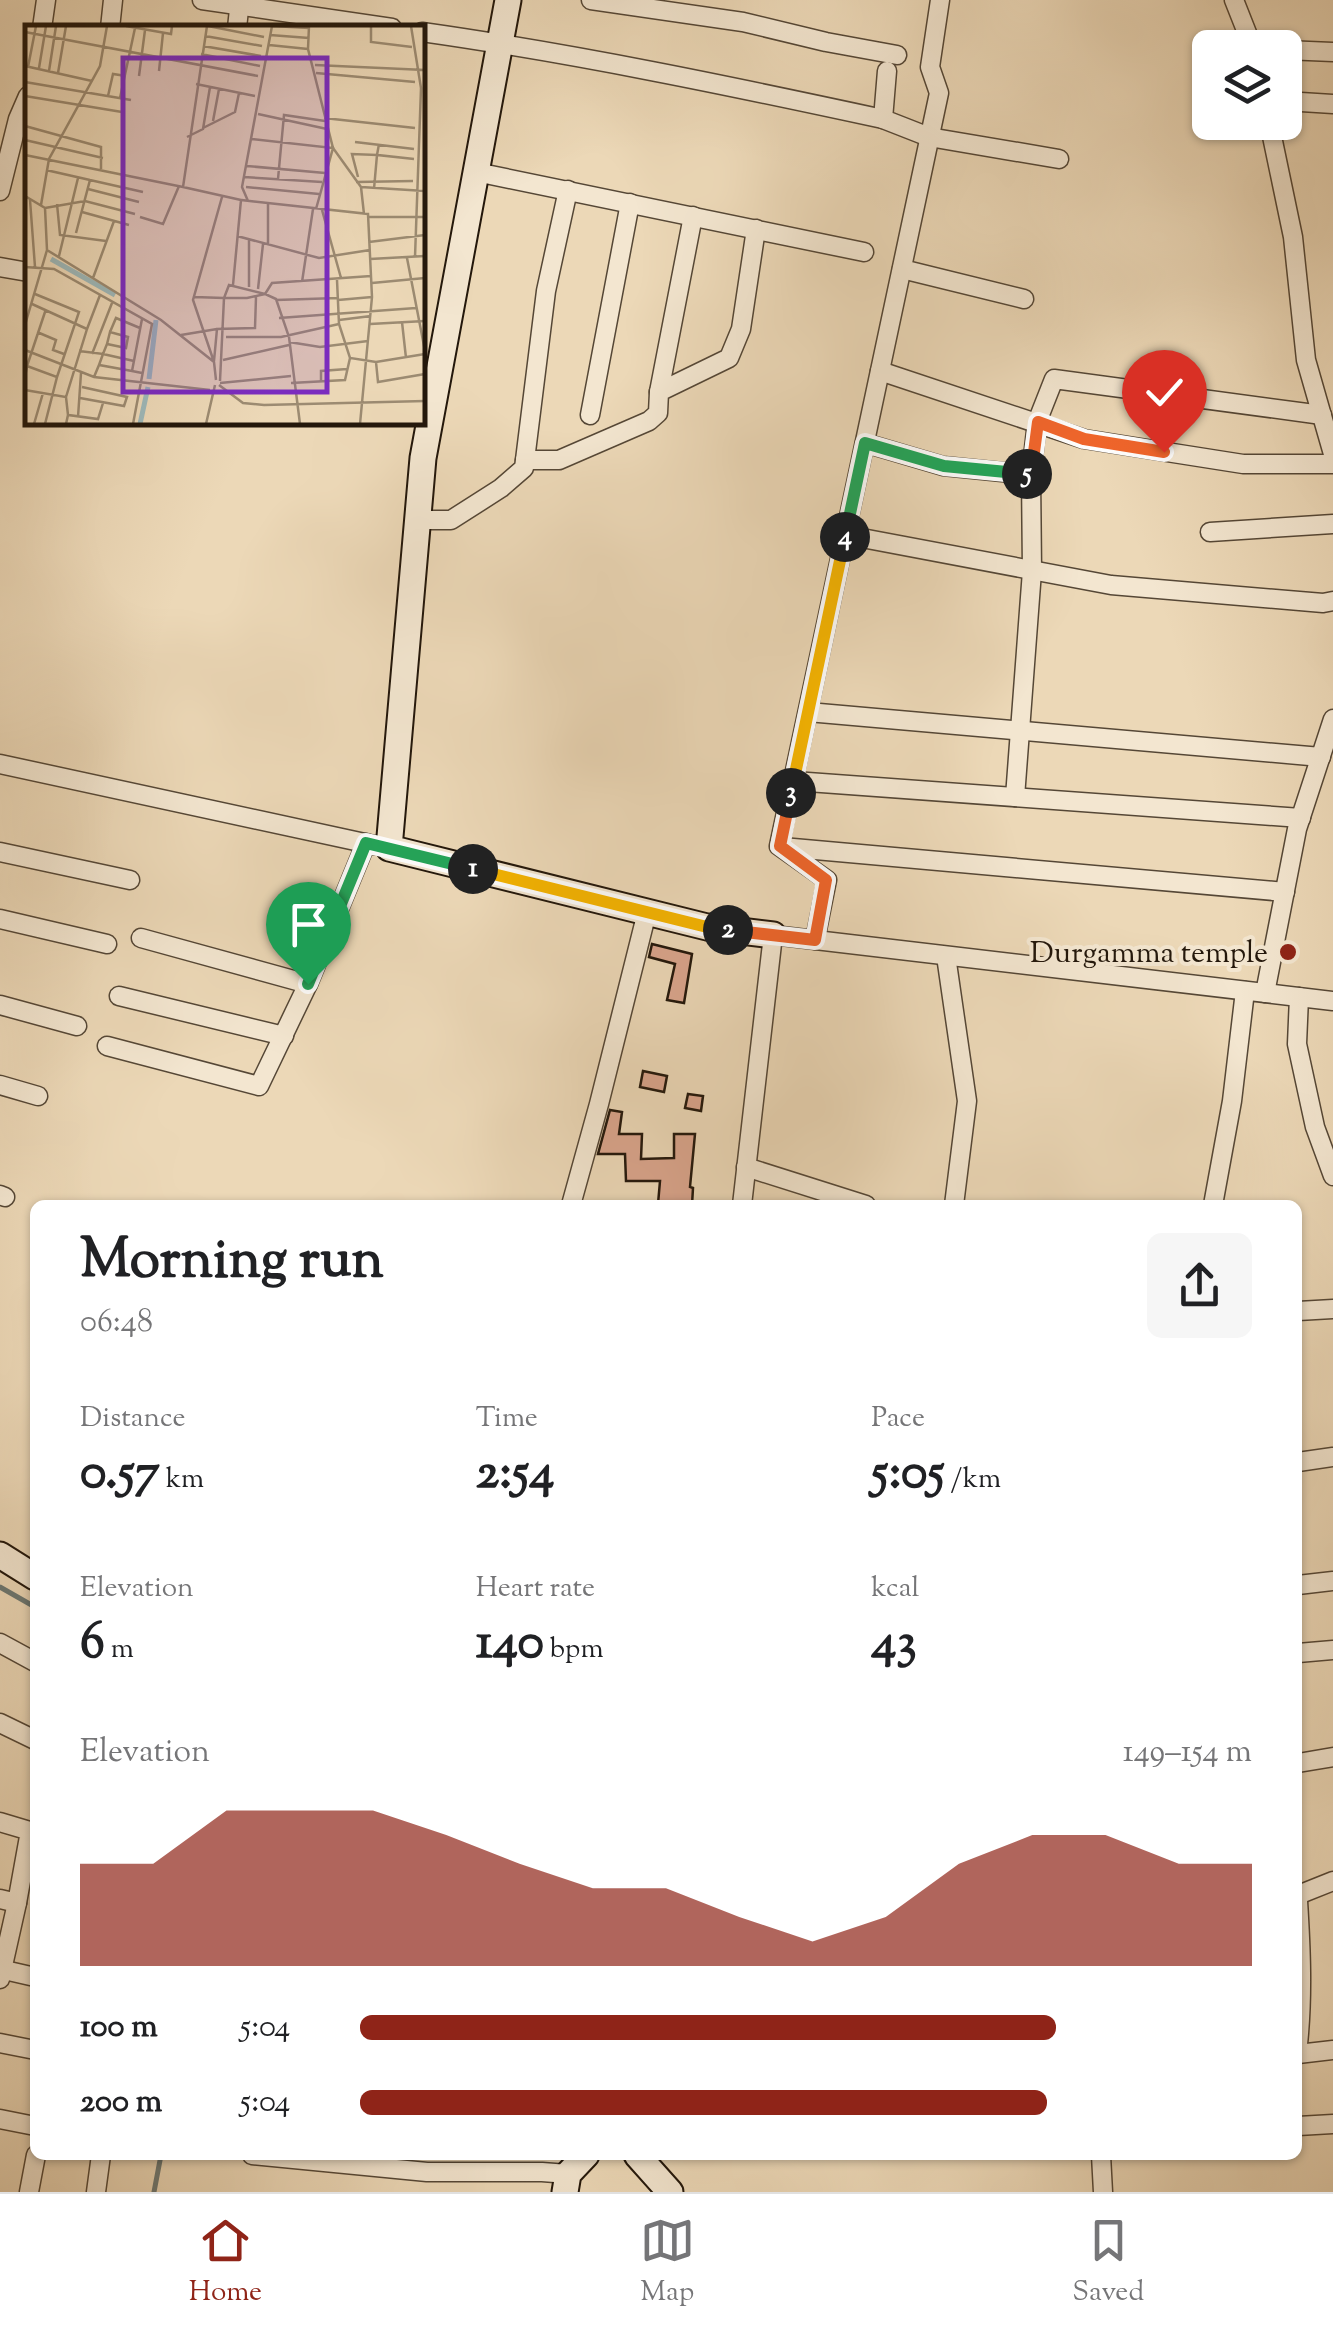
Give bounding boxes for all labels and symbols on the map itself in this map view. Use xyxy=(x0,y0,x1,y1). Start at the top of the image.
inset map xyxy=(25,25,425,425)
pin xyxy=(1122,350,1207,453)
pin: 5 xyxy=(1002,449,1052,499)
pin: 4 xyxy=(820,512,870,562)
pin: 3 xyxy=(766,768,816,818)
pin: 1 xyxy=(448,844,498,894)
pin xyxy=(266,882,351,985)
pin: 2 xyxy=(703,905,753,955)
place label: Durgamma temple xyxy=(1030,933,1268,976)
marker: Durgamma temple xyxy=(1277,941,1299,963)

